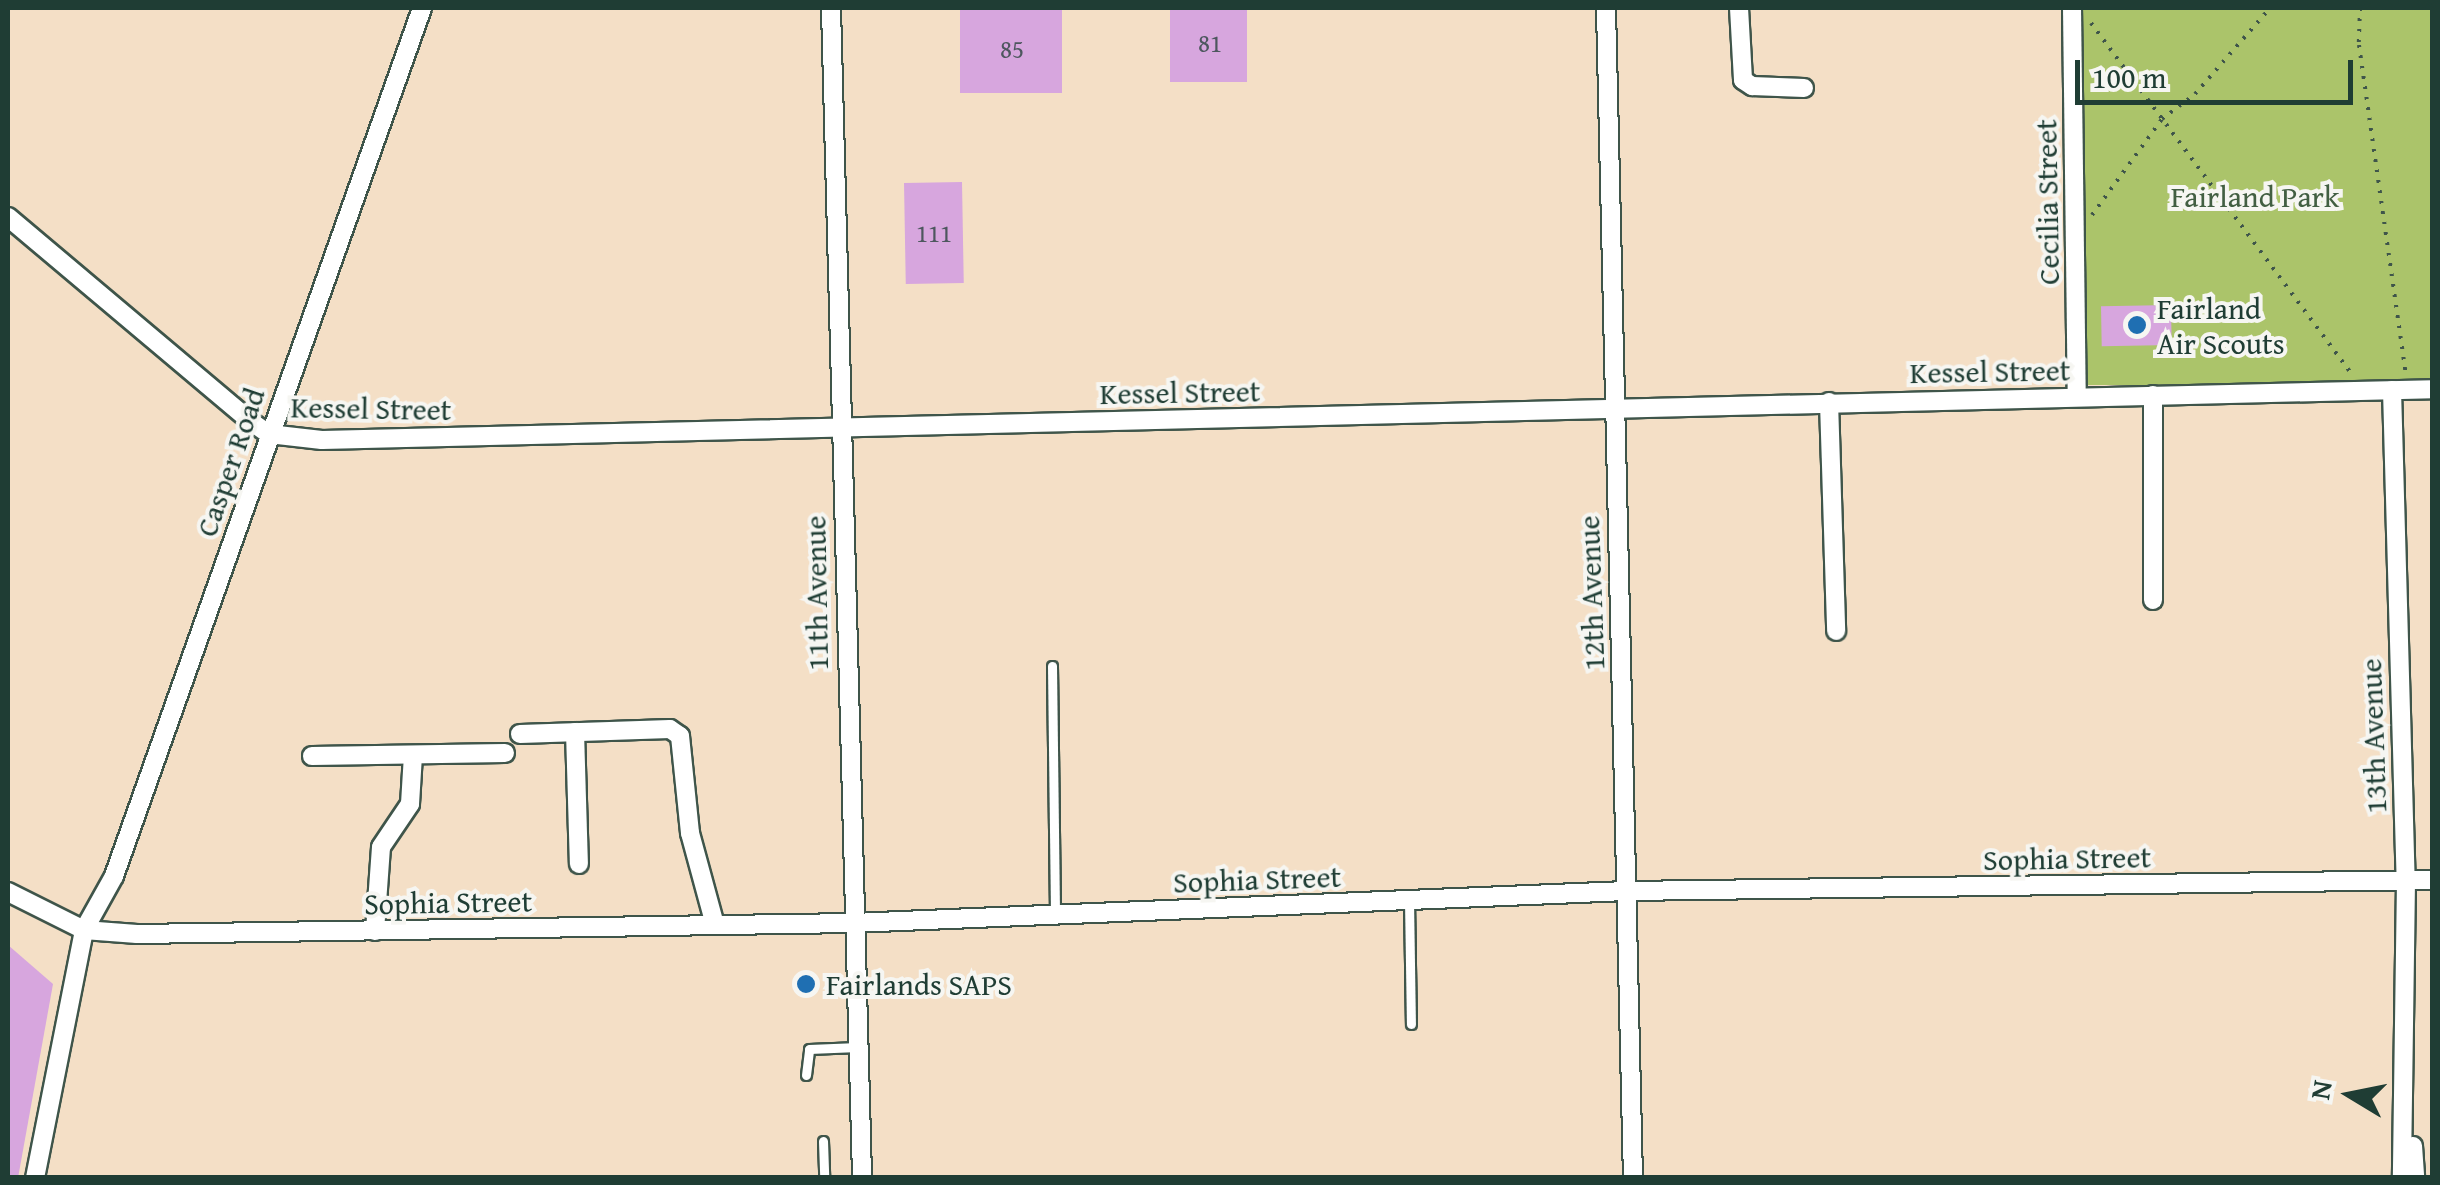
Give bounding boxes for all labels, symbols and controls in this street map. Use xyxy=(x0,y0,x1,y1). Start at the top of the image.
house number: 81 xyxy=(1198,28,1222,58)
house number: 85 xyxy=(1000,34,1024,64)
scale bar xyxy=(2080,40,2358,102)
text: 100 m xyxy=(2092,55,2166,99)
street label: Cecilia Street xyxy=(2028,119,2066,285)
park label: Fairland Park xyxy=(2171,178,2339,214)
house number: 111 xyxy=(916,218,952,248)
place label: Fairland Air Scouts xyxy=(2157,290,2285,360)
marker: Fairland Air Scouts xyxy=(2126,314,2148,336)
street label: Kessel Street xyxy=(1909,352,2071,390)
street label: Kessel Street xyxy=(1099,373,1261,411)
street label: Casper Road xyxy=(188,383,272,541)
street label: Kessel Street xyxy=(290,389,452,427)
street label: 11th Avenue xyxy=(797,515,835,671)
street label: 12th Avenue xyxy=(1570,515,1612,671)
street label: 13th Avenue xyxy=(2352,658,2394,814)
street label: Sophia Street xyxy=(1983,839,2151,877)
street label: Sophia Street xyxy=(1172,858,1342,900)
street label: Sophia Street xyxy=(364,883,532,921)
place label: Fairlands SAPS xyxy=(826,966,1012,1002)
marker: Fairlands SAPS xyxy=(795,973,817,995)
north arrow xyxy=(2300,1045,2400,1145)
text: N xyxy=(2298,1077,2342,1102)

